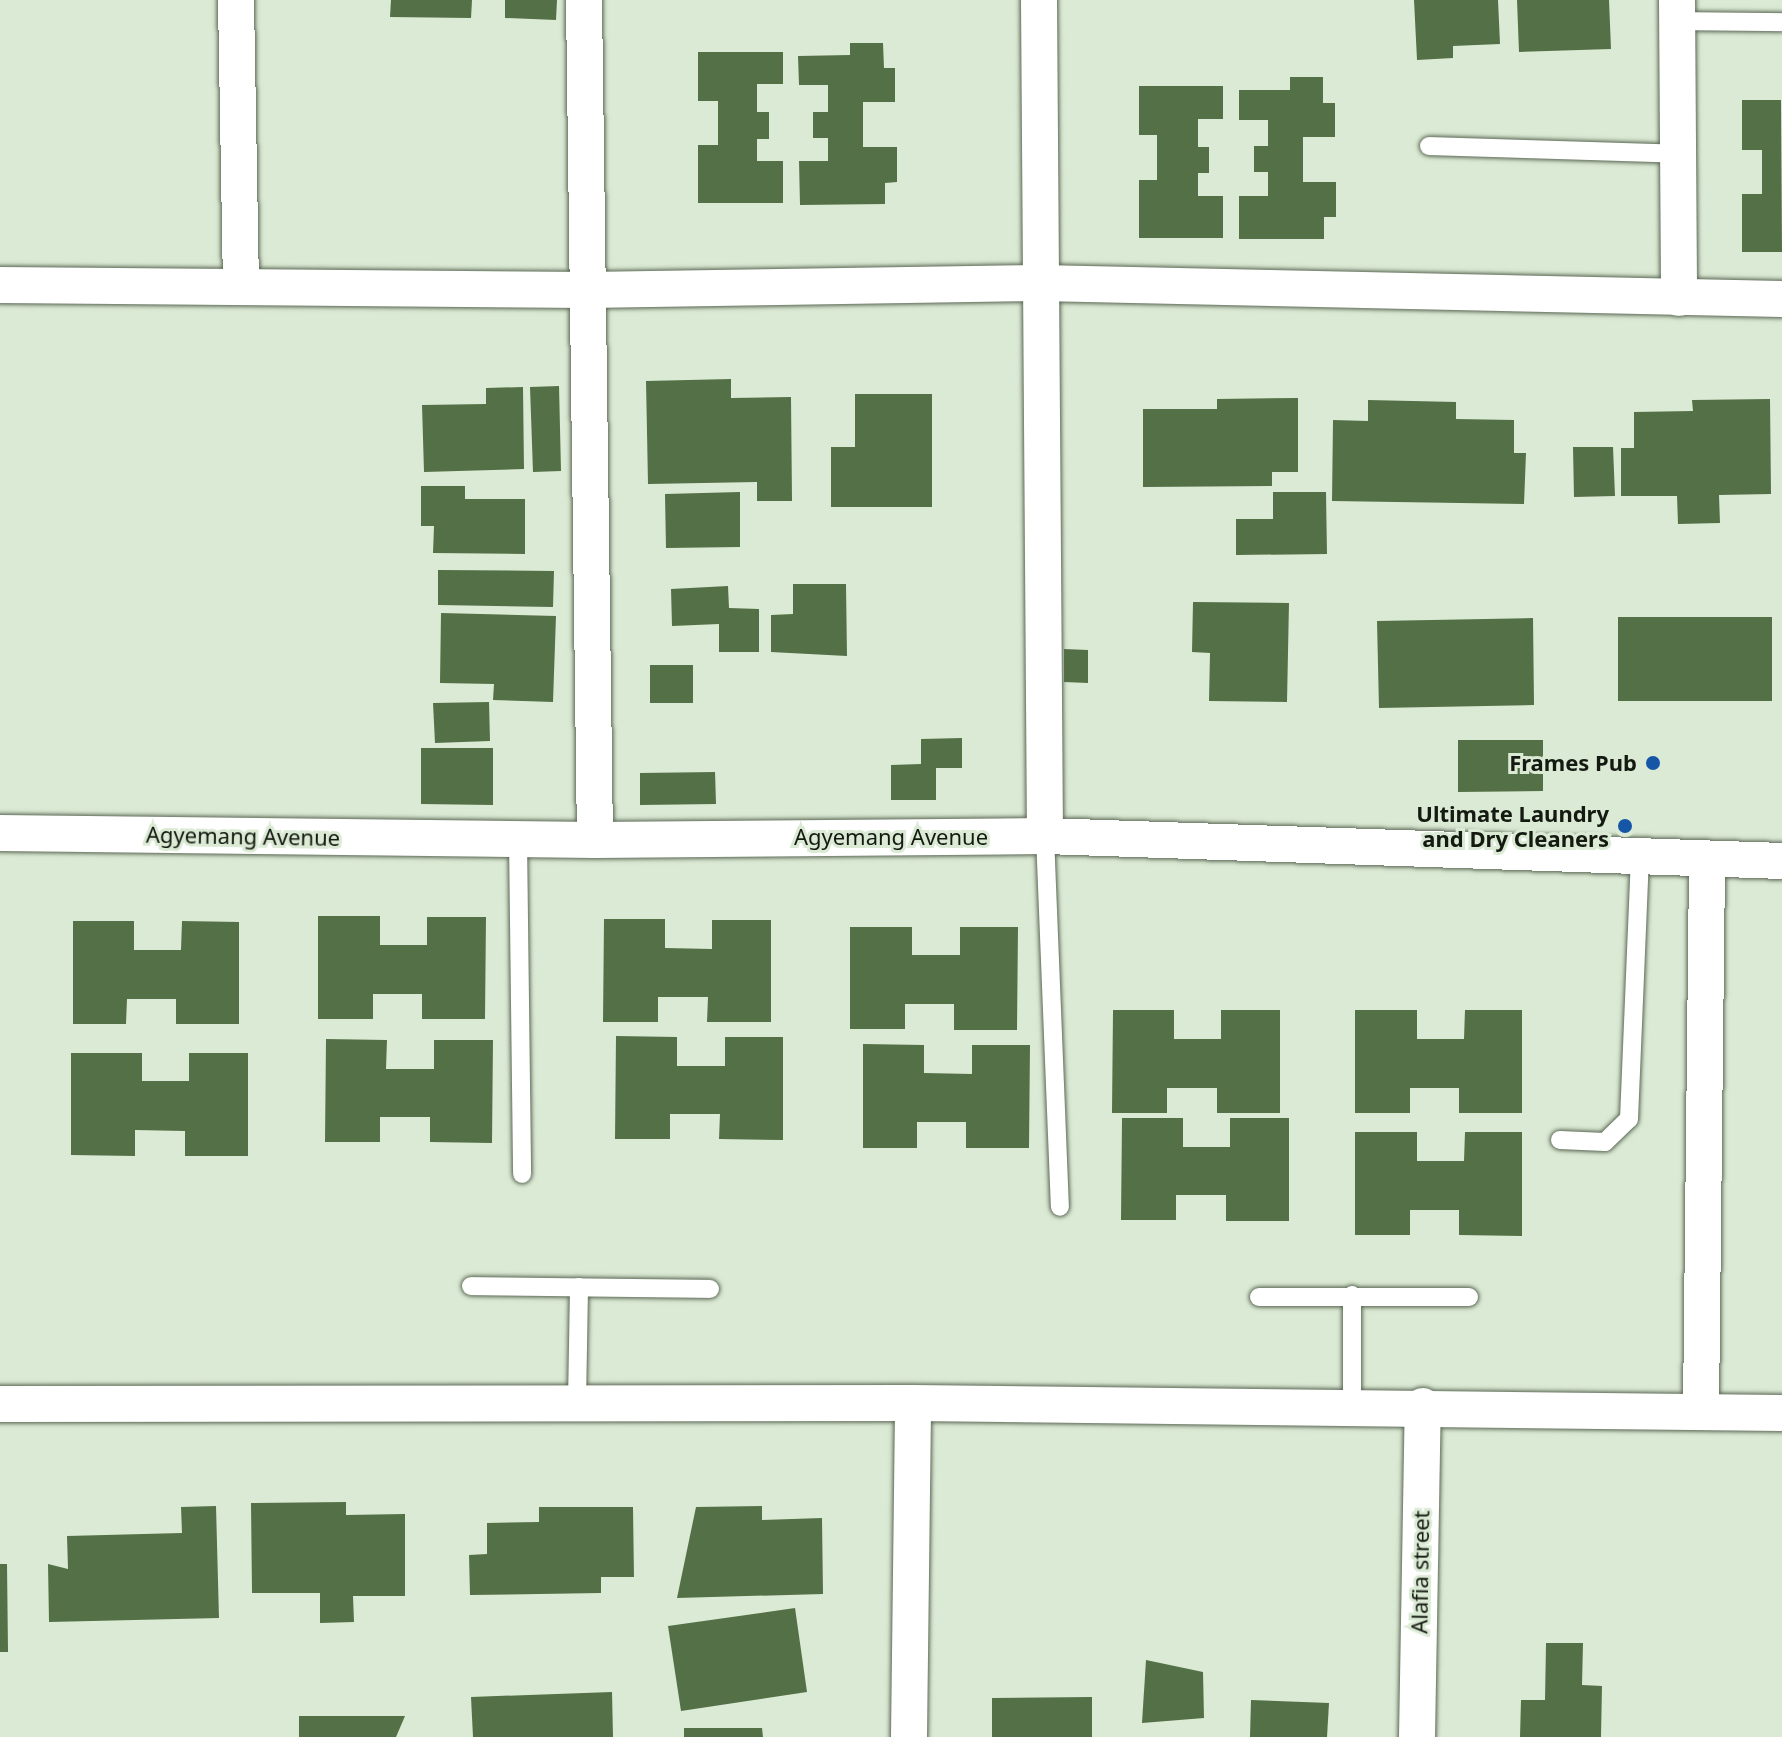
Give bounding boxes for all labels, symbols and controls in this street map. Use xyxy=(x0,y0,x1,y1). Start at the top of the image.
place label: Frames Pub xyxy=(1509,750,1637,776)
marker: Frames Pub xyxy=(1644,754,1662,772)
place label: Ultimate Laundry and Dry Cleaners xyxy=(1416,800,1609,852)
marker: Ultimate Laundry and Dry Cleaners xyxy=(1616,817,1634,835)
street label: Agyemang Avenue xyxy=(146,821,340,851)
street label: Agyemang Avenue xyxy=(794,824,988,850)
street label: Alafia street xyxy=(1406,1510,1434,1634)

